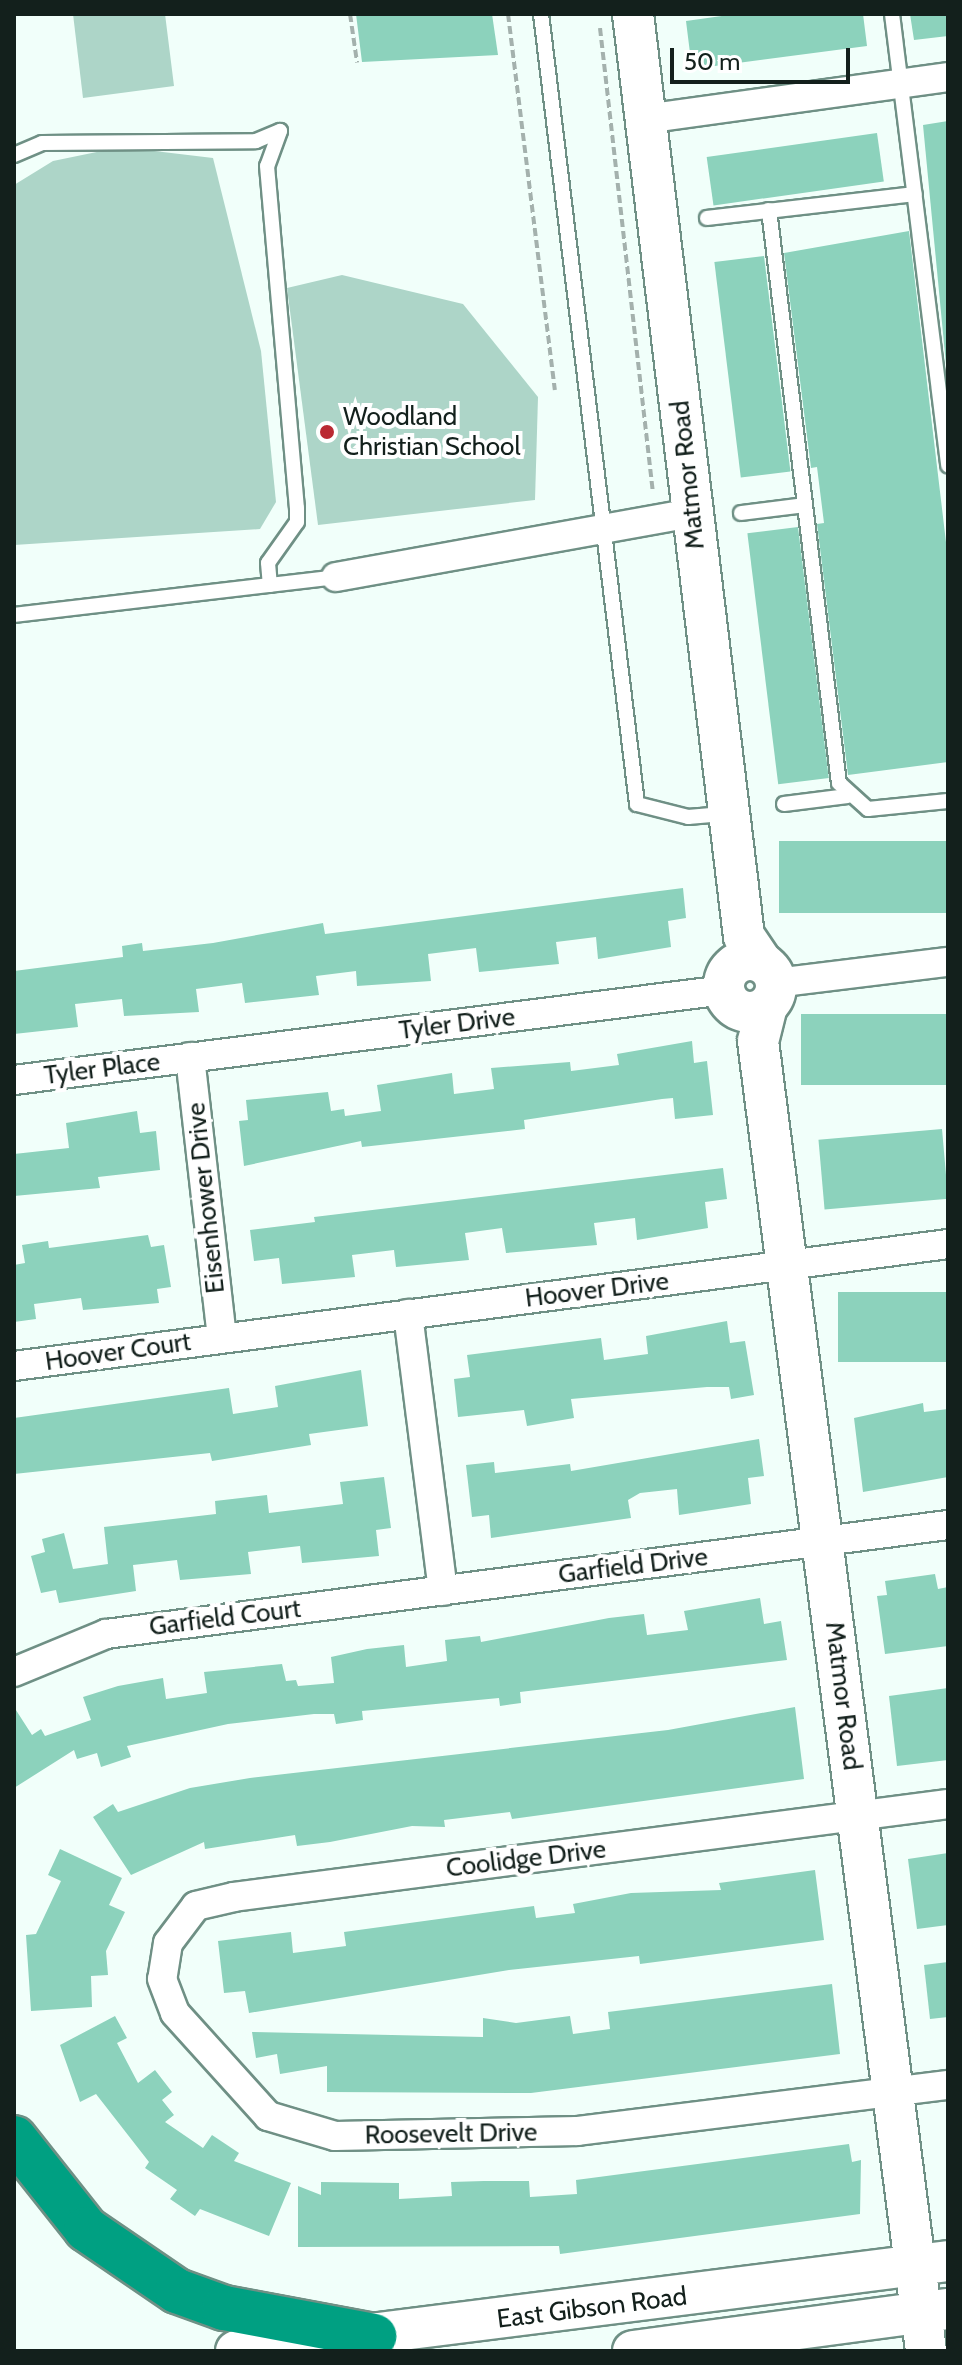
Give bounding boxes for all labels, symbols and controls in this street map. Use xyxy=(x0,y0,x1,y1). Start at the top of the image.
scale bar xyxy=(674,32,854,82)
text: 50 m xyxy=(684,47,740,76)
street label: Matmor Road xyxy=(665,399,711,551)
place label: Woodland Christian School xyxy=(343,401,521,462)
marker: Woodland Christian School xyxy=(318,423,336,441)
street label: Tyler Drive xyxy=(397,1001,517,1047)
street label: Tyler Place xyxy=(42,1046,162,1092)
street label: Eisenhower Drive xyxy=(180,1101,232,1295)
street label: Hoover Drive xyxy=(523,1266,671,1314)
street label: Hoover Court xyxy=(43,1326,193,1378)
street label: Garfield Drive xyxy=(557,1541,709,1591)
street label: Garfield Court xyxy=(147,1593,303,1643)
street label: Matmor Road xyxy=(818,1620,868,1772)
street label: Coolidge Drive xyxy=(444,1834,608,1884)
street label: Roosevelt Drive xyxy=(364,2117,538,2151)
street label: East Gibson Road xyxy=(495,2281,689,2335)

